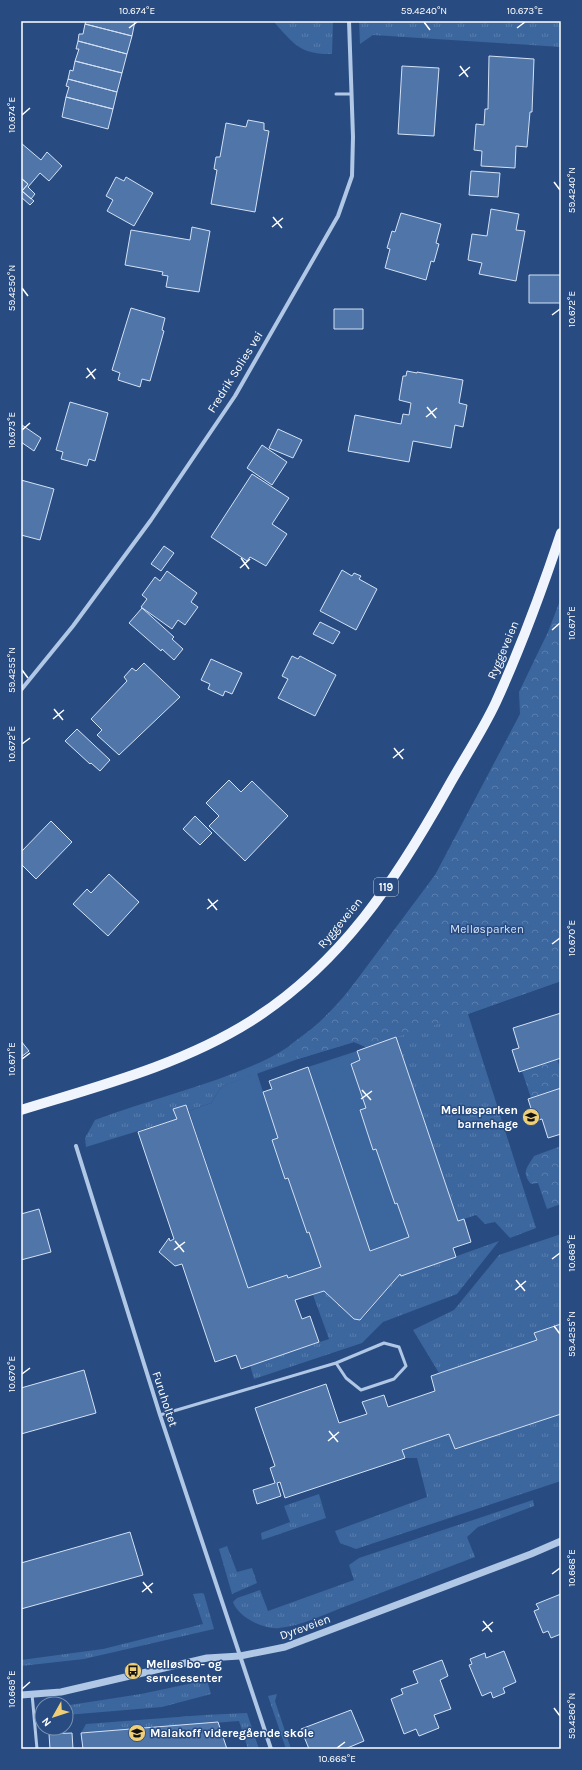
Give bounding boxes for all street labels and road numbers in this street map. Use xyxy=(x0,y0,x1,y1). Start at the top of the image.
street label: Fredrik Solies vei xyxy=(204,329,266,415)
street label: Ryggeveien xyxy=(484,619,522,681)
road number: 119 xyxy=(374,878,398,896)
street label: Ryggeveien xyxy=(315,895,365,951)
street label: Furuholtet xyxy=(150,1370,181,1429)
street label: Dyreveien xyxy=(278,1611,332,1643)

